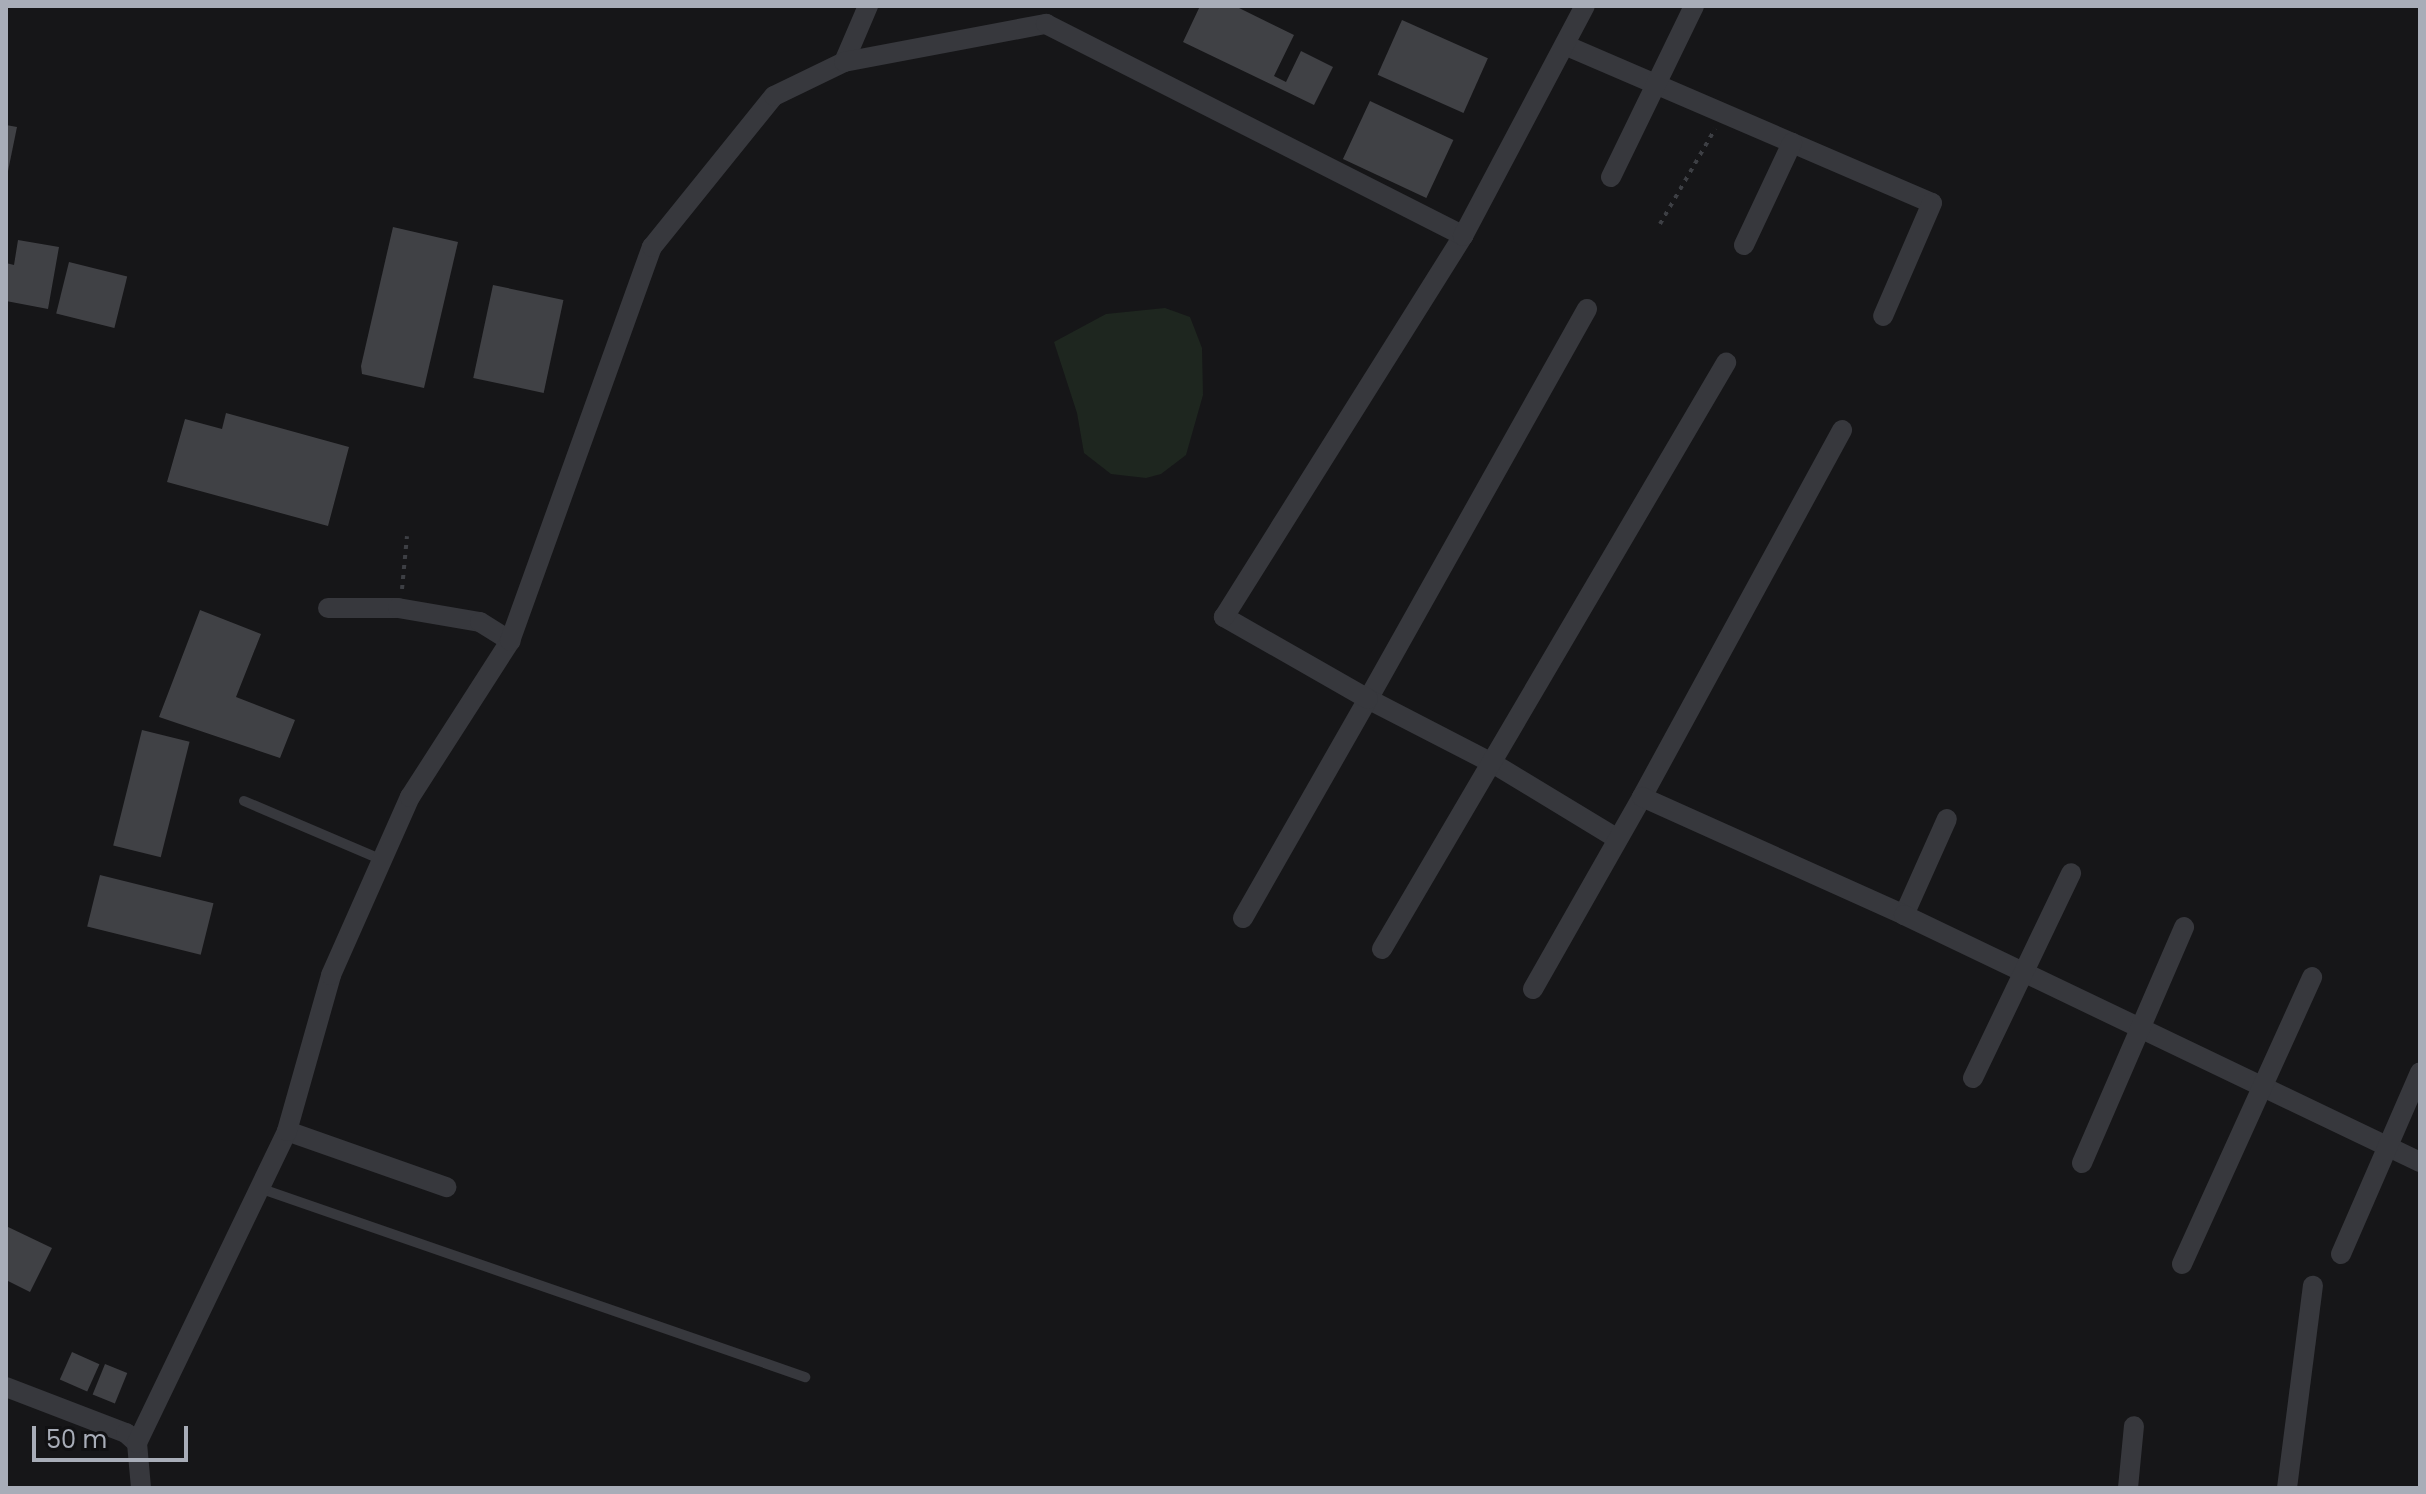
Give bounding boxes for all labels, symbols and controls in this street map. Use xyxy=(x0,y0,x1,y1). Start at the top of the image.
scale bar xyxy=(36,1410,192,1460)
text: 50 m xyxy=(46,1423,107,1456)

